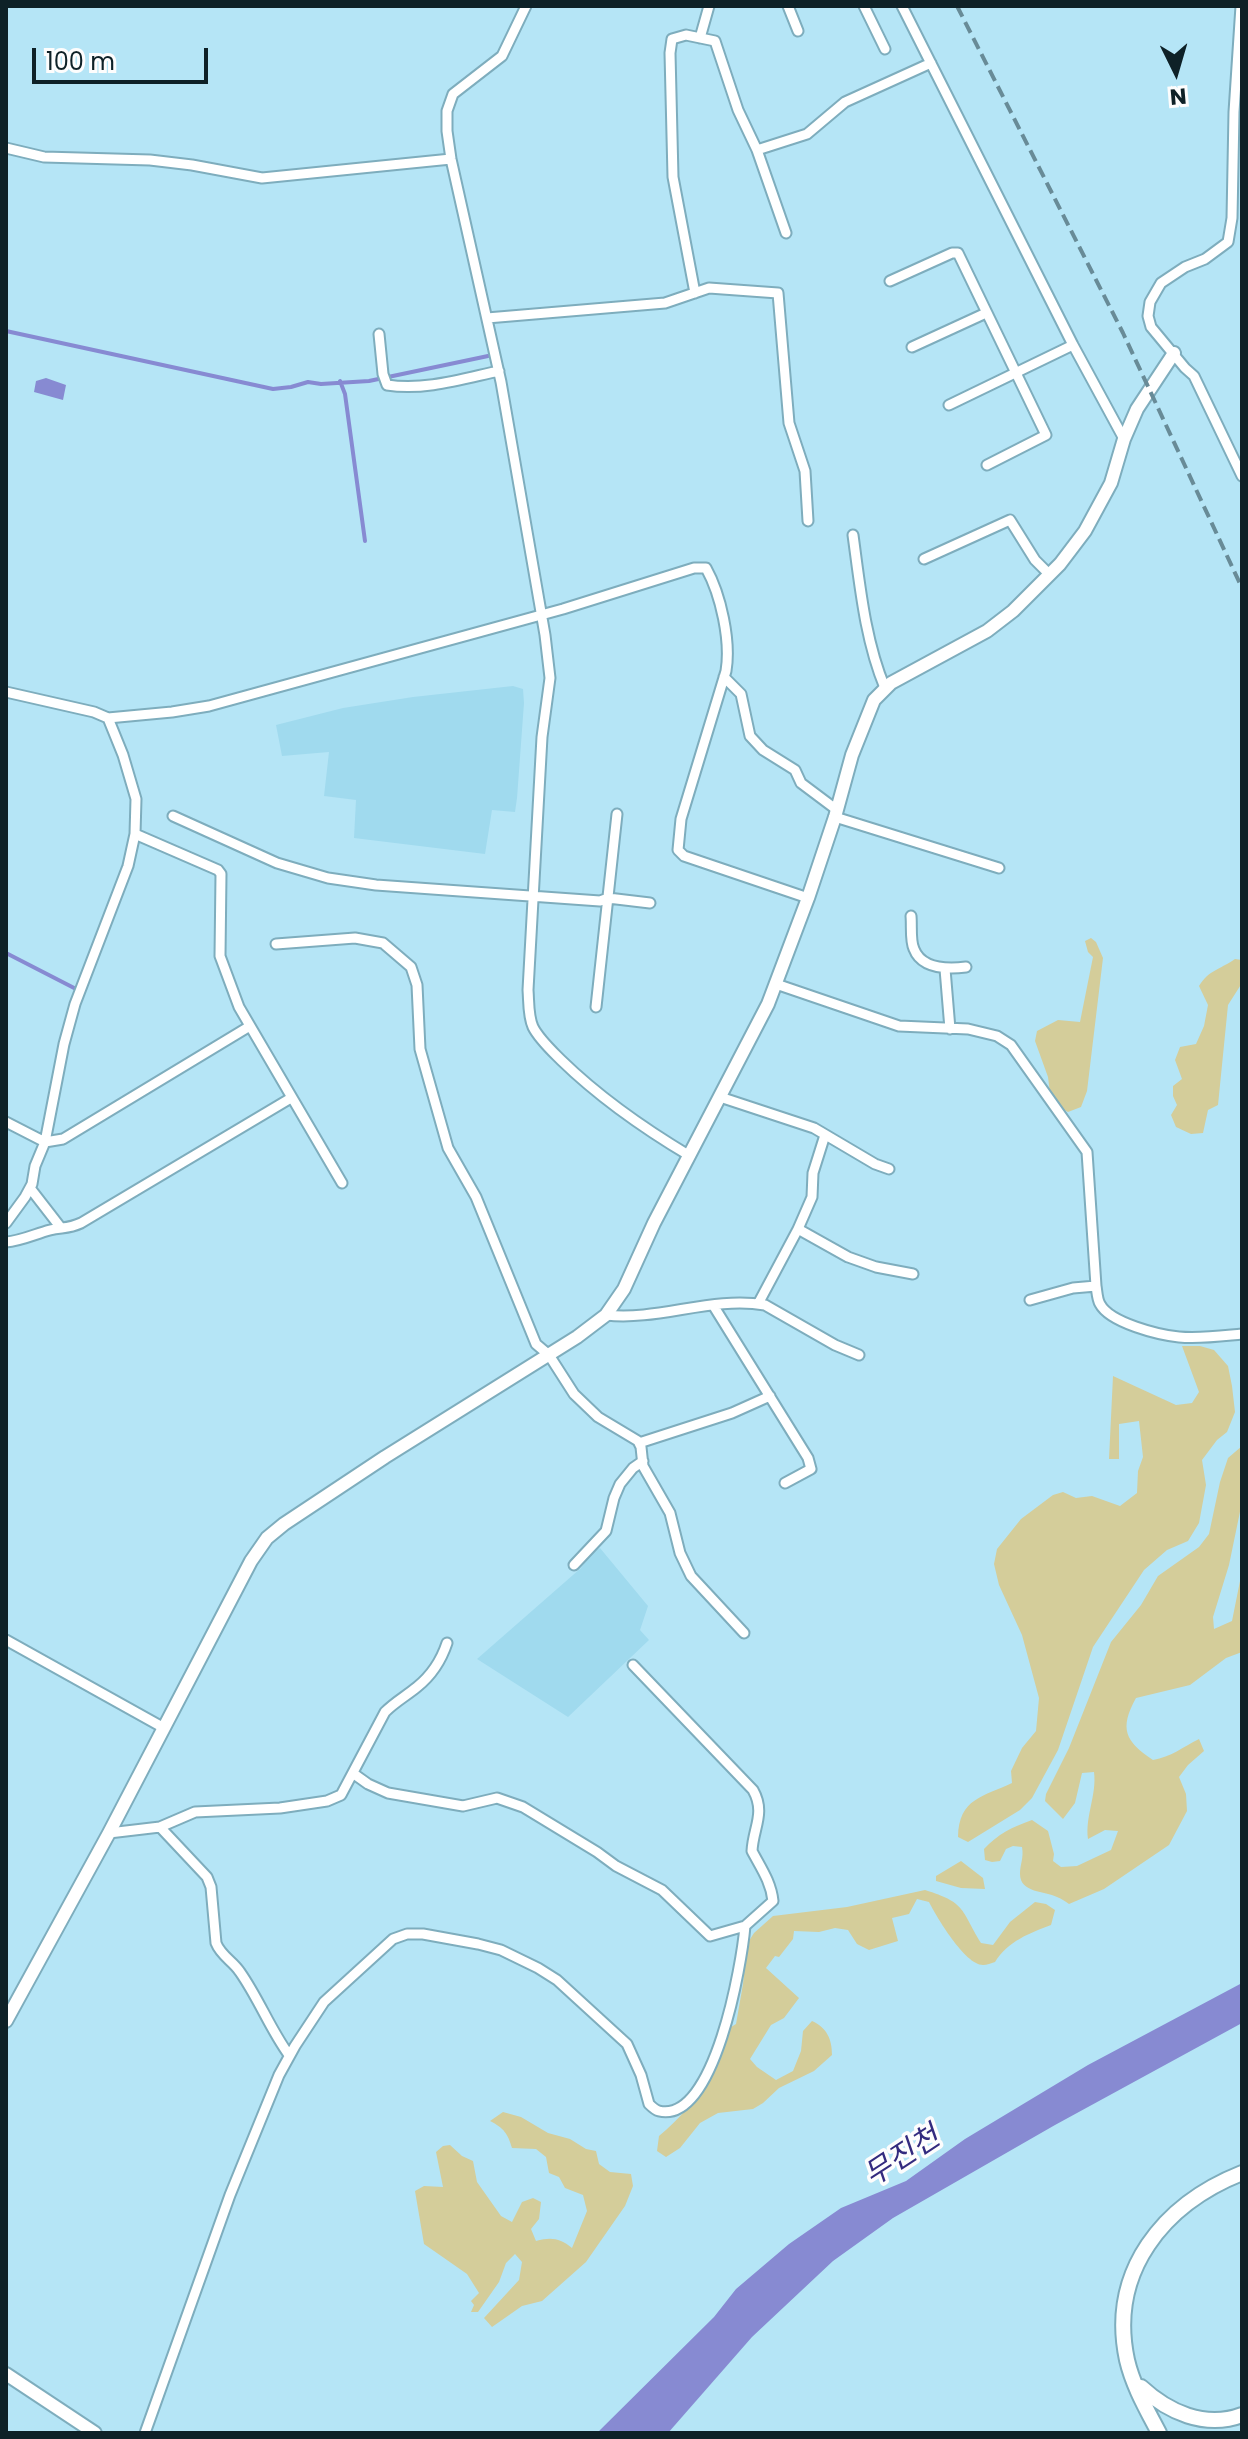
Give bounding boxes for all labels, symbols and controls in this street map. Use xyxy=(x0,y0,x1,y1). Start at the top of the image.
scale bar xyxy=(36,32,212,82)
north arrow xyxy=(1136,32,1216,112)
text: 100 m xyxy=(46,45,115,78)
text: N xyxy=(1169,80,1188,113)
water label: 무진천 xyxy=(858,2120,948,2196)

